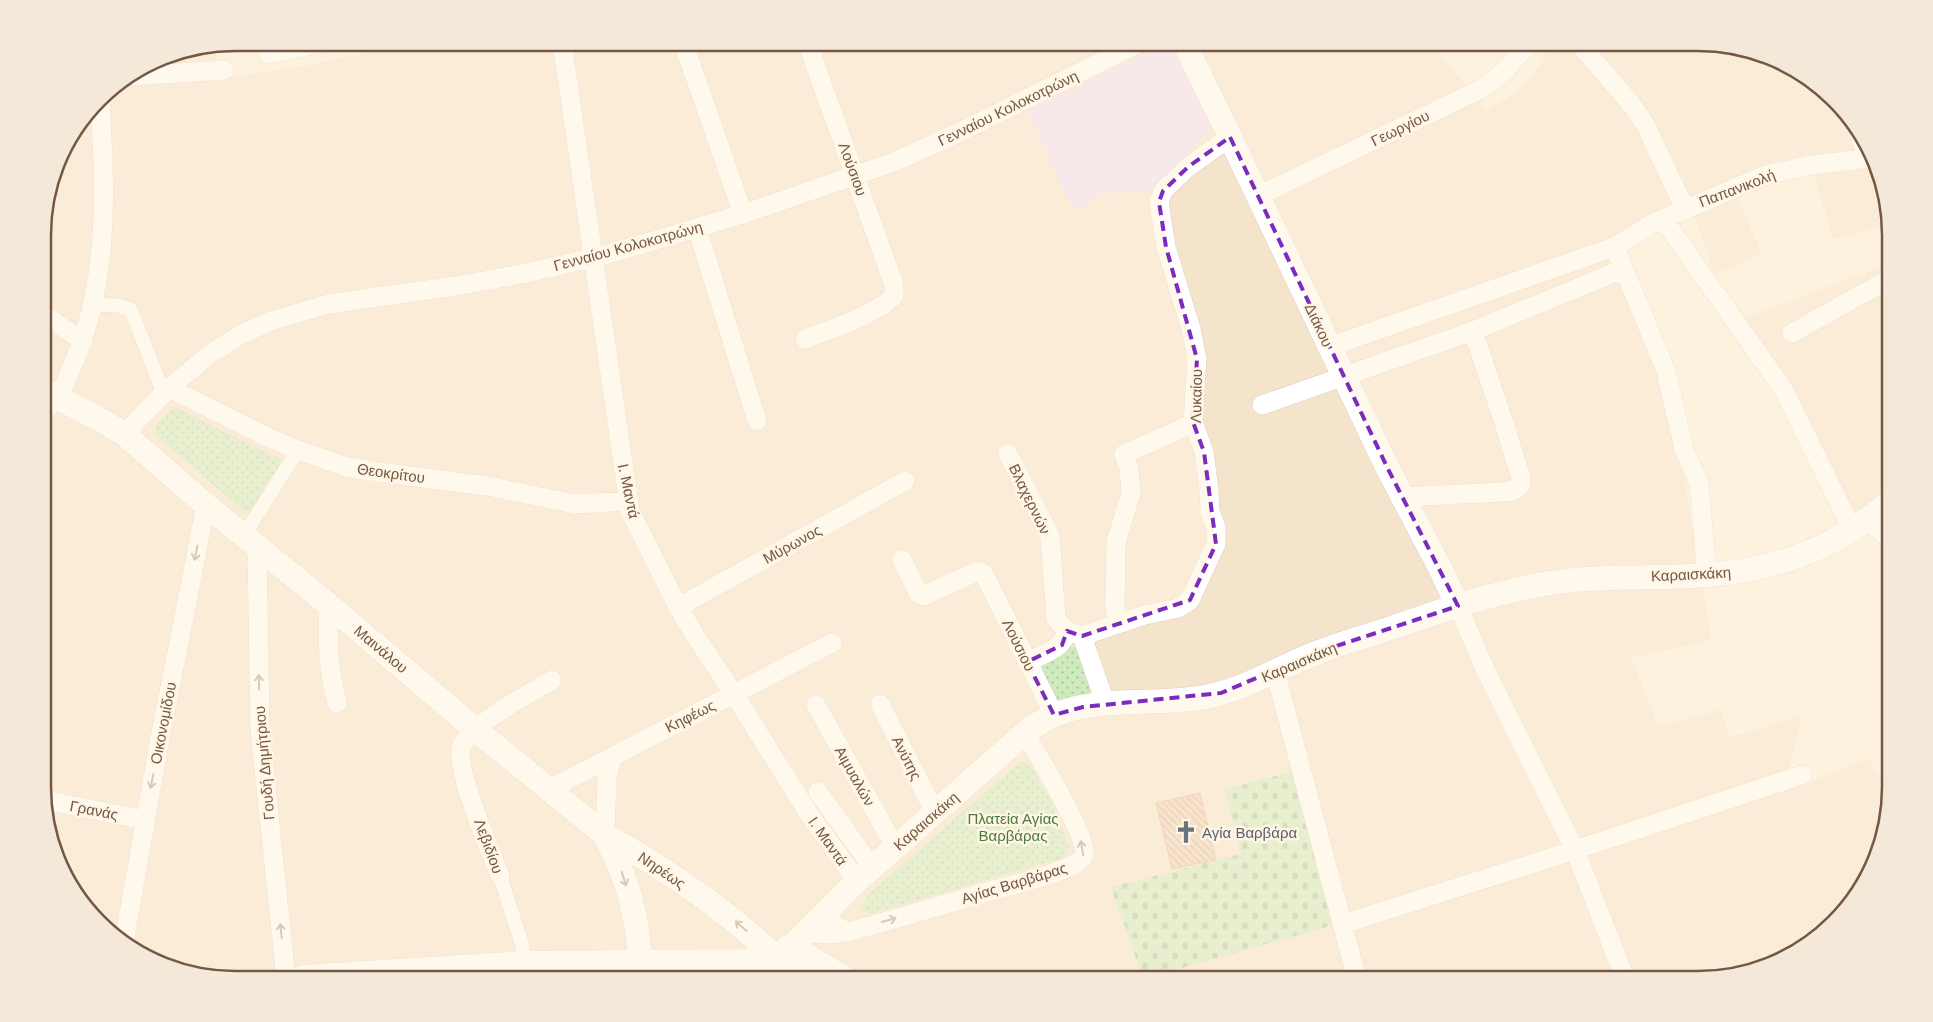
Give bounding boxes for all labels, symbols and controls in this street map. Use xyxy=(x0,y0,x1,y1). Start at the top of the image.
street label: Γενναίου Κολοκοτρώνη xyxy=(935,67,1081,149)
street label: Γεωργίου xyxy=(1368,107,1432,149)
street label: Λούσιου xyxy=(835,140,871,198)
street label: Παπανικολή xyxy=(1696,166,1778,210)
street label: Γενναίου Κολοκοτρώνη xyxy=(552,218,704,274)
street label: Διάκου xyxy=(1302,301,1336,349)
street label: Λυκαίου xyxy=(1187,369,1205,423)
street label: Θεοκρίτου xyxy=(356,460,426,486)
street label: Βλαχερνών xyxy=(1006,461,1054,537)
street label: Ι. Μαντά xyxy=(615,462,643,520)
street label: Μύρωνος xyxy=(760,521,824,567)
one-way arrow xyxy=(191,544,201,560)
street label: Καραισκάκη xyxy=(1651,563,1731,585)
street label: Λούσιου xyxy=(999,616,1039,674)
street label: Μαινάλου xyxy=(351,622,411,676)
street label: Καραισκάκη xyxy=(1259,639,1339,685)
one-way arrow xyxy=(254,674,264,690)
street label: Οικονομίδου xyxy=(147,680,179,766)
street label: Κηφέως xyxy=(662,696,718,736)
street label: Γουδή Δημήτριου xyxy=(251,705,277,821)
street label: Ανύτης xyxy=(889,733,925,783)
street label: Αιμυαλών xyxy=(832,743,878,809)
one-way arrow xyxy=(146,773,156,789)
street label: Καραισκάκη xyxy=(890,788,962,854)
street label: Γρανάς xyxy=(68,797,120,823)
park label: Πλατεία Αγίας Βαρβάρας xyxy=(967,810,1059,844)
street label: Ι. Μαντά xyxy=(805,813,851,869)
street label: Λεβιδίου xyxy=(471,816,507,876)
church icon: Αγία Βαρβάρα xyxy=(1173,819,1199,845)
place label: Αγία Βαρβάρα xyxy=(1202,824,1297,841)
one-way arrow xyxy=(1076,840,1086,856)
street label: Νηρέως xyxy=(635,848,689,892)
street label: Αγίας Βαρβάρας xyxy=(959,859,1069,907)
one-way arrow xyxy=(620,871,630,887)
one-way arrow xyxy=(881,915,897,925)
one-way arrow xyxy=(735,921,748,932)
one-way arrow xyxy=(276,923,286,939)

